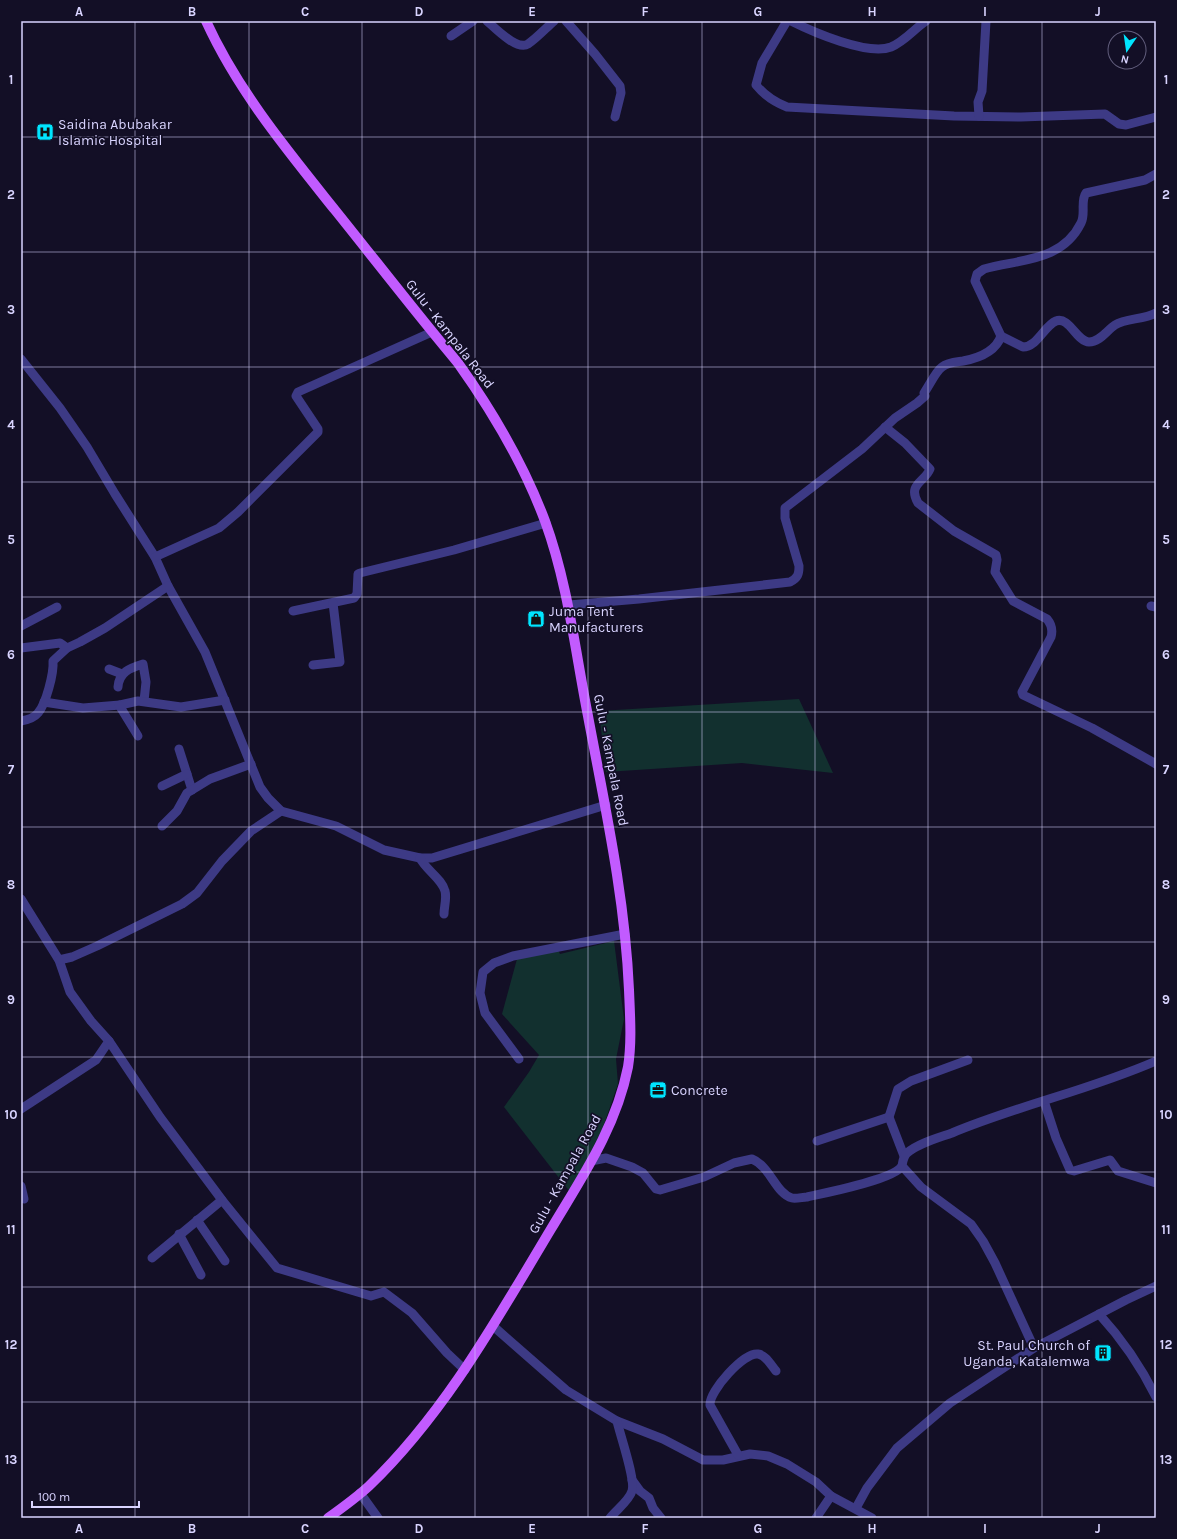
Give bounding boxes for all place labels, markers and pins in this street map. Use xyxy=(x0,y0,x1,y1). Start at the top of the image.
place label: Saidina Abubakar Islamic Hospital xyxy=(58,116,173,149)
hospital icon: Saidina Abubakar Islamic Hospital xyxy=(35,122,55,142)
place label: Juma Tent Manufacturers xyxy=(549,603,644,636)
shop icon: Juma Tent Manufacturers xyxy=(526,609,546,629)
office icon: Concrete xyxy=(648,1080,668,1100)
place label: Concrete xyxy=(671,1082,728,1099)
place label: St. Paul Church of Uganda, Katalemwa xyxy=(963,1337,1090,1370)
building icon: St. Paul Church of Uganda, Katalemwa xyxy=(1093,1343,1113,1363)

